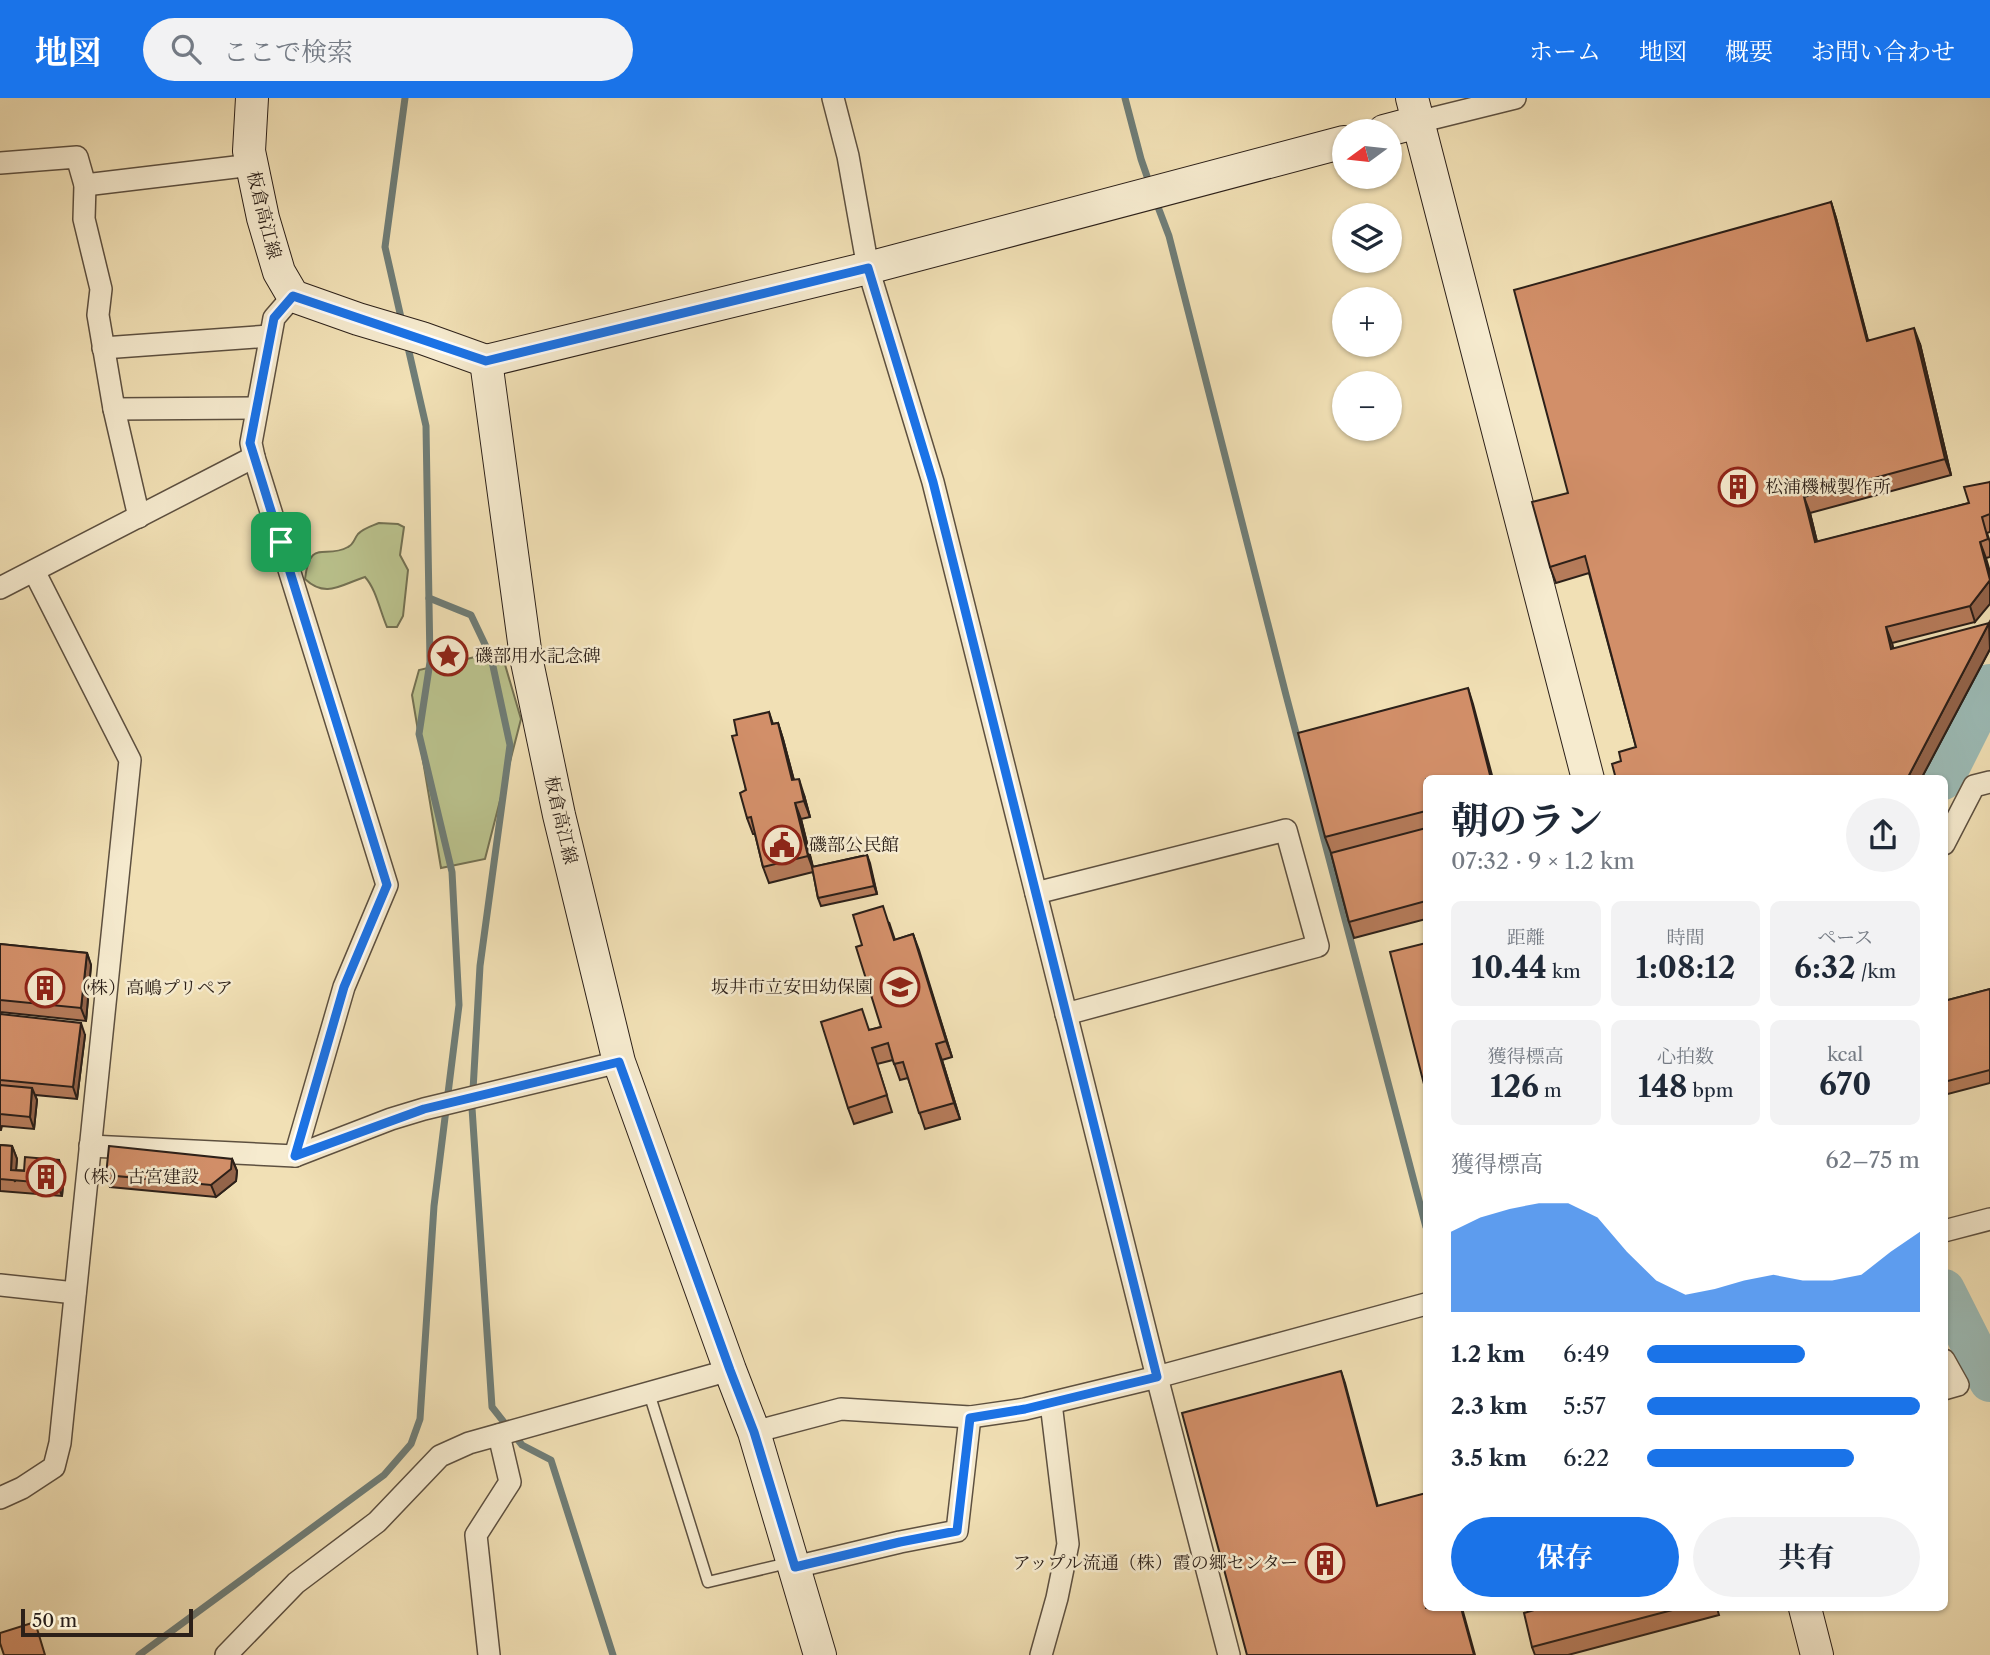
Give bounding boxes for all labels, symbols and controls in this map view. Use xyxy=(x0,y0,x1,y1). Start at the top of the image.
search box xyxy=(143,18,633,81)
icon: search xyxy=(167,30,205,68)
text: 地図 xyxy=(35,32,101,73)
text: ここで検索 xyxy=(223,36,353,68)
text: ホーム xyxy=(1529,37,1601,66)
text: 地図 xyxy=(1639,37,1687,66)
text: 概要 xyxy=(1725,37,1773,66)
text: お問い合わせ xyxy=(1811,37,1955,66)
north arrow xyxy=(1332,119,1402,189)
map controls xyxy=(1332,119,1402,441)
street label: 板倉高江線 xyxy=(242,169,286,261)
button: layers xyxy=(1332,203,1402,273)
button: + xyxy=(1332,287,1402,357)
button: − xyxy=(1332,371,1402,441)
building icon: 松浦機械製作所 xyxy=(1717,466,1759,508)
place label: 松浦機械製作所 xyxy=(1765,476,1891,498)
pin xyxy=(251,512,311,572)
icon: arrive xyxy=(262,523,300,561)
place icon: 磯部用水記念碑 xyxy=(427,635,469,677)
place label: 磯部用水記念碑 xyxy=(475,645,601,667)
street label: 板倉高江線 xyxy=(540,774,582,866)
text: 朝のラン xyxy=(1451,797,1603,844)
button: share xyxy=(1846,798,1920,872)
public building icon: 磯部公民館 xyxy=(761,824,803,866)
place label: 磯部公民館 xyxy=(809,834,899,856)
text: 07:32 · 9 × 1.2 km xyxy=(1451,847,1635,875)
text: 距離 xyxy=(1507,926,1545,949)
text: 時間 xyxy=(1666,926,1705,949)
text: ペース xyxy=(1817,926,1873,949)
text: 10.44 xyxy=(1471,949,1547,986)
text: 1:08:12 xyxy=(1635,949,1736,986)
text: 6:32 xyxy=(1794,949,1856,986)
text: km xyxy=(1547,960,1581,983)
text: /km xyxy=(1856,960,1896,983)
school or university icon: 坂井市立安田幼保園 xyxy=(879,966,921,1008)
building icon: （株）高嶋プリペア xyxy=(24,967,66,1009)
place label: 坂井市立安田幼保園 xyxy=(711,976,873,998)
place label: （株）高嶋プリペア xyxy=(72,977,233,999)
text: kcal xyxy=(1827,1043,1863,1066)
text: 獲得標高 xyxy=(1488,1045,1564,1068)
text: 心拍数 xyxy=(1657,1045,1714,1068)
text: 670 xyxy=(1819,1066,1871,1103)
text: 126 xyxy=(1490,1068,1539,1105)
text: 148 xyxy=(1638,1068,1687,1105)
text: m xyxy=(1539,1079,1562,1102)
text: bpm xyxy=(1687,1079,1733,1102)
text: 62–75 m xyxy=(1825,1146,1920,1174)
text: 獲得標高 xyxy=(1451,1150,1543,1178)
building icon: （株）古宮建設 xyxy=(25,1156,67,1198)
place label: （株）古宮建設 xyxy=(73,1166,199,1188)
text: 1.2 km xyxy=(1451,1340,1525,1368)
text: 6:49 xyxy=(1563,1340,1610,1368)
text: 2.3 km xyxy=(1451,1392,1528,1420)
text: 5:57 xyxy=(1563,1392,1606,1420)
text: 3.5 km xyxy=(1451,1444,1527,1472)
text: 6:22 xyxy=(1563,1444,1609,1472)
button: 保存 xyxy=(1451,1517,1679,1597)
button: 共有 xyxy=(1693,1517,1920,1597)
building icon: アップル流通（株）霞の郷センター xyxy=(1304,1542,1346,1584)
place label: アップル流通（株）霞の郷センター xyxy=(1013,1552,1298,1574)
scale bar xyxy=(21,1606,192,1638)
text: 50 m xyxy=(32,1609,77,1632)

